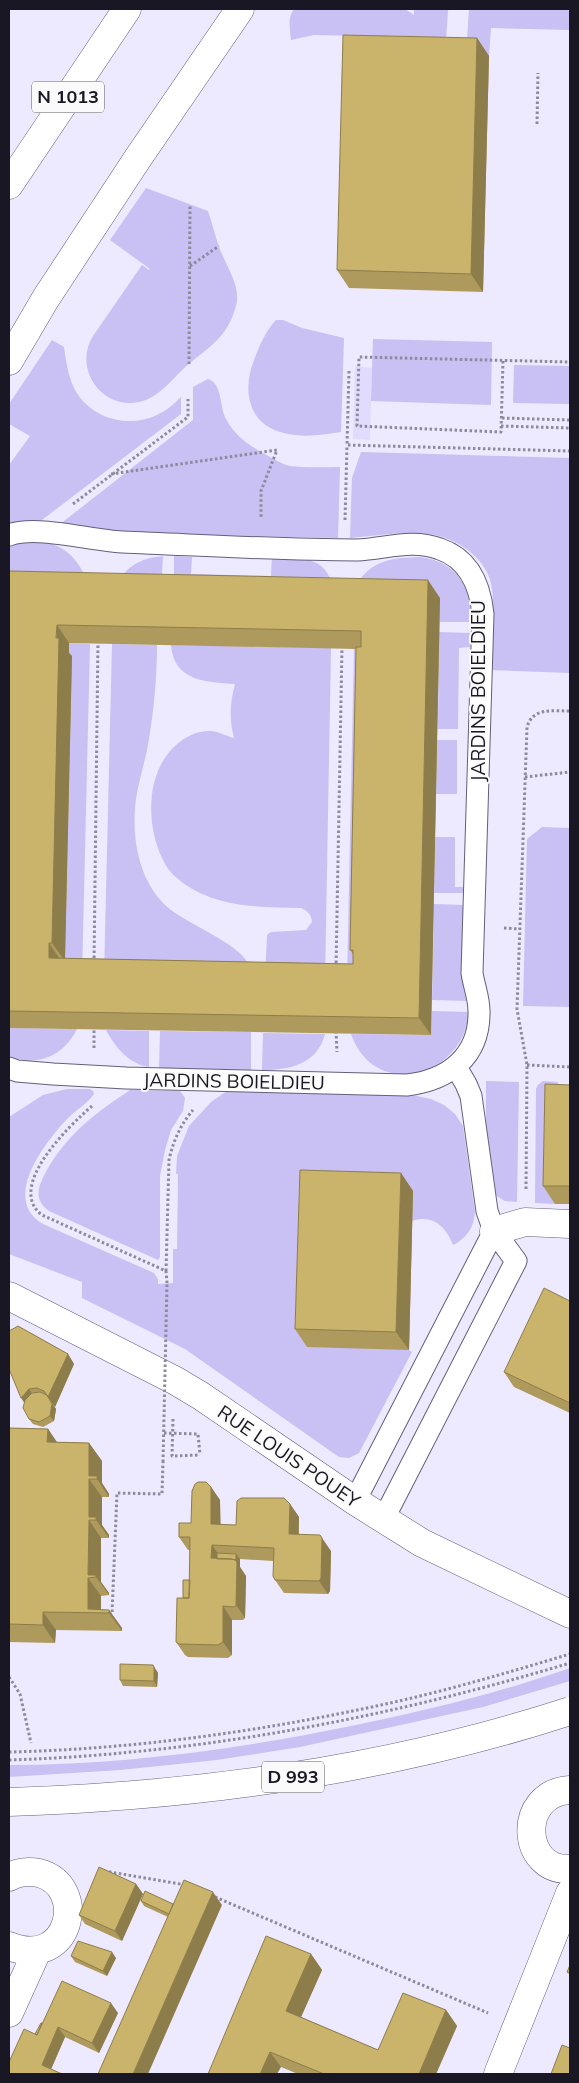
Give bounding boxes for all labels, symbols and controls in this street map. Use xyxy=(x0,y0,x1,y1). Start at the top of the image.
road number: N 1013 xyxy=(32,81,104,112)
street label: JARDINS BOIELDIEU xyxy=(466,600,490,782)
street label: JARDINS BOIELDIEU xyxy=(143,1067,325,1095)
street label: RUE LOUIS POUEY xyxy=(213,1400,365,1513)
road number: D 993 xyxy=(262,1761,324,1792)

